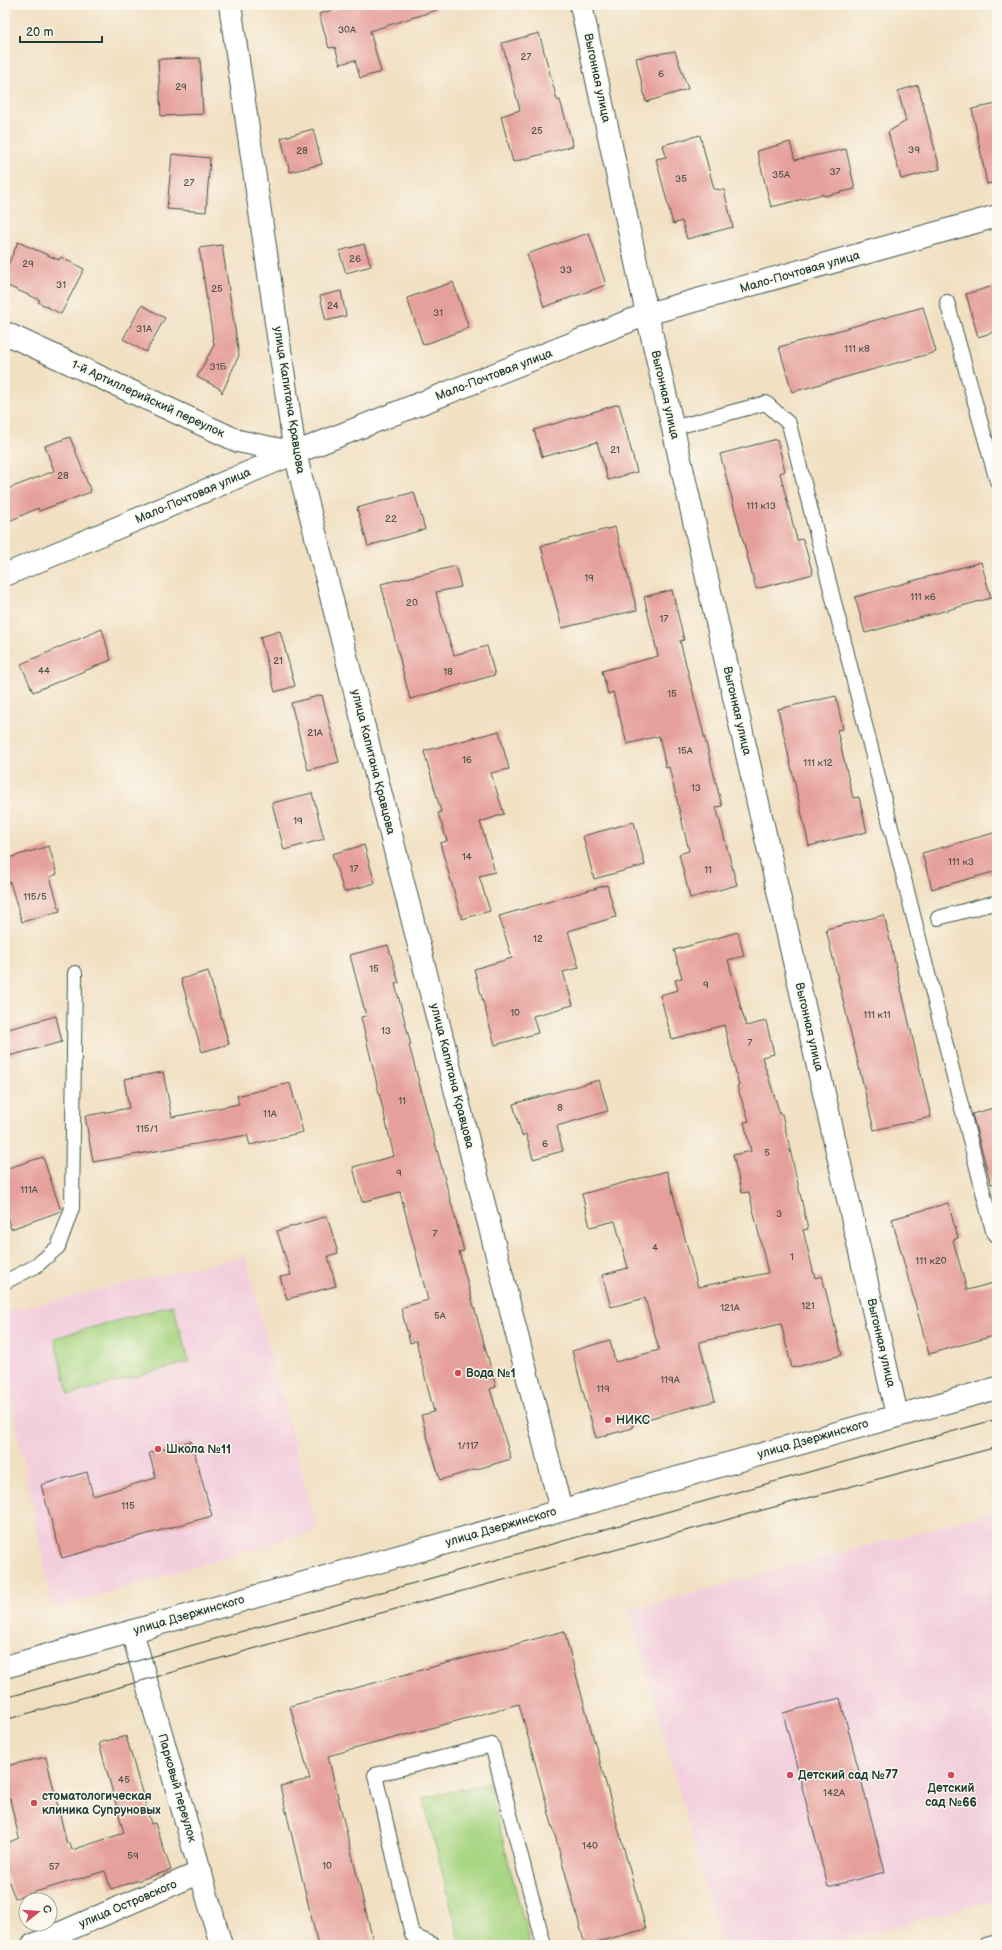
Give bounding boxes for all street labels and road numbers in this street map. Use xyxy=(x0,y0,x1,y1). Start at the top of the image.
street label: Выгонная улица xyxy=(580,32,614,124)
street label: Мало-Почтовая улица xyxy=(738,248,862,296)
street label: улица Капитана Кравцова xyxy=(270,325,308,475)
street label: Мало-Почтовая улица xyxy=(433,346,555,404)
street label: Выгонная улица xyxy=(647,349,683,441)
street label: 1-й Артиллерийский переулок xyxy=(69,357,227,441)
street label: Мало-Почтовая улица xyxy=(133,465,253,527)
street label: Выгонная улица xyxy=(719,665,755,757)
street label: улица Капитана Кравцова xyxy=(348,688,398,836)
street label: Выгонная улица xyxy=(791,981,827,1073)
street label: улица Капитана Кравцова xyxy=(427,1002,477,1150)
street label: Выгонная улица xyxy=(863,1297,899,1389)
street label: улица Дзержинского xyxy=(756,1416,870,1462)
street label: улица Дзержинского xyxy=(444,1504,558,1550)
street label: улица Дзержинского xyxy=(132,1592,246,1638)
street label: Парковый переулок xyxy=(154,1732,200,1845)
street label: улица Островского xyxy=(77,1877,179,1931)

